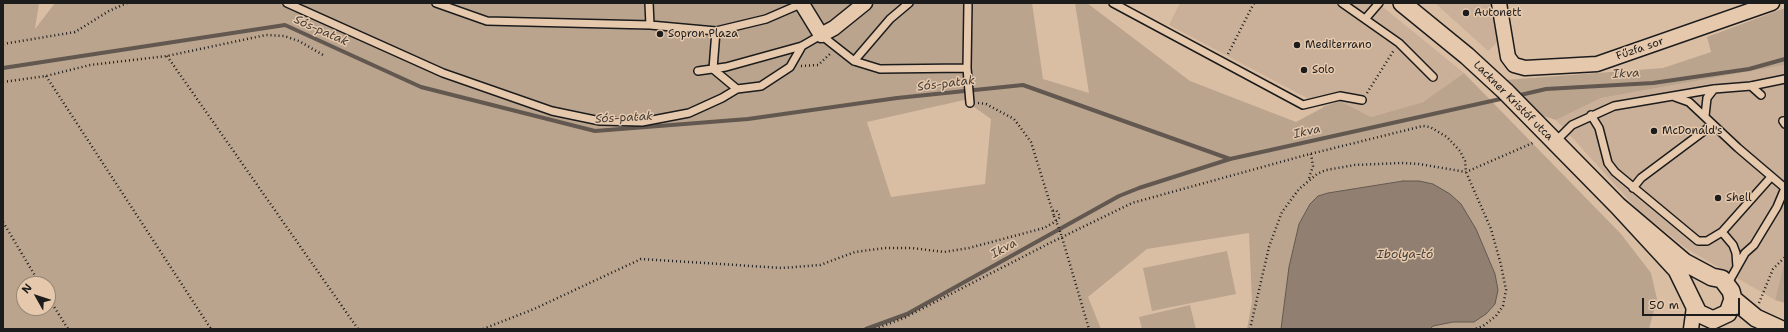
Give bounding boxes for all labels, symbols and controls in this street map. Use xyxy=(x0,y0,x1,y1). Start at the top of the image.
place label: Autonett xyxy=(1474,6,1522,20)
marker: Autonett xyxy=(1461,8,1471,18)
water label: Sós-patak xyxy=(292,13,350,49)
place label: Sopron Plaza xyxy=(668,27,738,41)
marker: Sopron Plaza xyxy=(655,29,665,39)
street label: Fűzfa sor xyxy=(1614,35,1666,63)
place label: Mediterrano xyxy=(1305,38,1372,52)
marker: Mediterrano xyxy=(1292,40,1302,50)
street label: Lackner Kristóf utca xyxy=(1470,58,1556,144)
place label: Solo xyxy=(1312,63,1334,77)
marker: Solo xyxy=(1299,65,1309,75)
water label: Ikva xyxy=(1612,66,1640,82)
water label: Sós-patak xyxy=(916,73,976,95)
water label: Sós-patak xyxy=(595,109,653,127)
water label: Ikva xyxy=(1292,122,1322,142)
place label: McDonald's xyxy=(1662,124,1722,138)
marker: McDonald's xyxy=(1649,126,1659,136)
place label: Shell xyxy=(1726,191,1752,205)
marker: Shell xyxy=(1713,193,1723,203)
water label: Ikva xyxy=(989,236,1019,262)
water label: Ibolya-tó xyxy=(1377,248,1433,262)
north arrow xyxy=(16,276,56,316)
text: N xyxy=(18,281,36,297)
scale bar xyxy=(1644,290,1742,316)
text: 50 m xyxy=(1649,297,1679,313)

